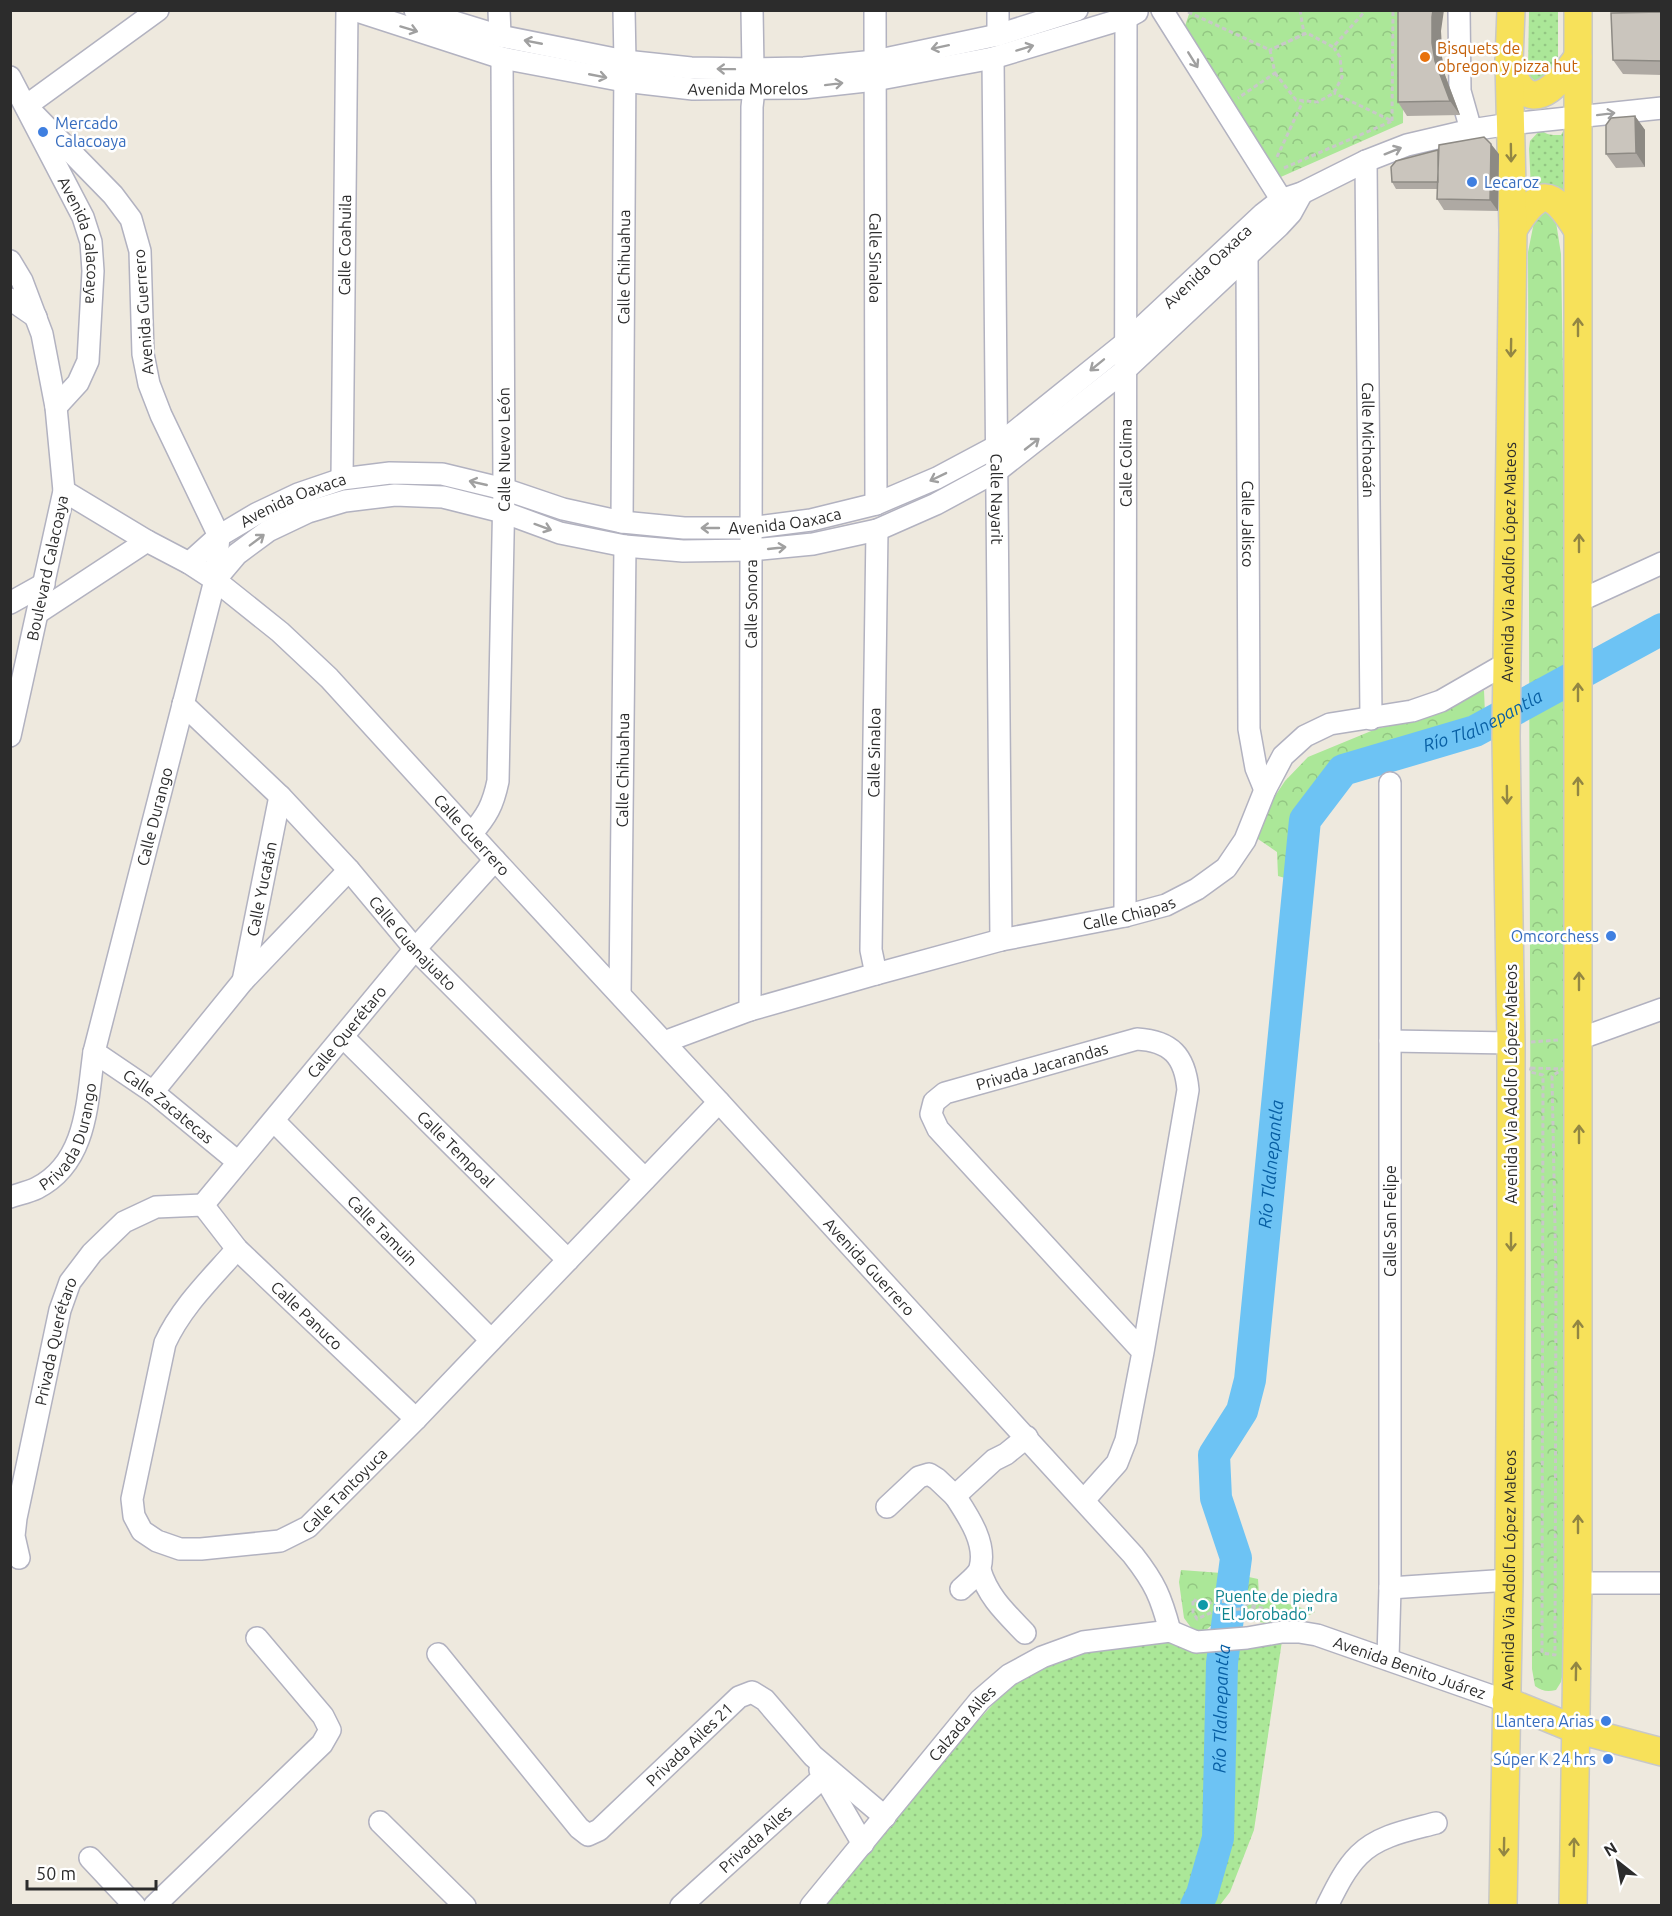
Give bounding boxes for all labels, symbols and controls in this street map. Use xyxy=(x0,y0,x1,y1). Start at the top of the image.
one-way arrow xyxy=(399,24,418,35)
one-way arrow xyxy=(524,36,543,47)
place label: Bisquets de obregon y pizza hut xyxy=(1437,39,1578,75)
one-way arrow xyxy=(931,42,950,53)
one-way arrow xyxy=(1016,42,1035,53)
marker: Bisquets de obregon y pizza hut xyxy=(1418,50,1432,64)
one-way arrow xyxy=(1187,51,1199,68)
one-way arrow xyxy=(716,63,736,75)
one-way arrow xyxy=(588,71,608,82)
street label: Avenida Morelos xyxy=(687,79,809,99)
one-way arrow xyxy=(824,79,844,90)
one-way arrow xyxy=(1595,109,1615,120)
place label: Mercado Calacoaya xyxy=(55,114,126,150)
marker: Mercado Calacoaya xyxy=(36,125,50,139)
one-way arrow xyxy=(1505,142,1517,162)
one-way arrow xyxy=(1384,144,1402,155)
place label: Lecaroz xyxy=(1484,173,1539,191)
street label: Avenida Calacoaya xyxy=(55,174,102,305)
marker: Lecaroz xyxy=(1465,175,1479,189)
street label: Calle Coahuila xyxy=(335,194,354,296)
street label: Calle Chihuahua xyxy=(614,210,633,324)
street label: Calle Sinaloa xyxy=(866,213,885,303)
street label: Avenida Oaxaca xyxy=(1159,221,1255,312)
street label: Avenida Guerrero xyxy=(130,249,156,375)
one-way arrow xyxy=(1572,317,1584,337)
one-way arrow xyxy=(1506,337,1517,357)
one-way arrow xyxy=(1089,359,1105,372)
street label: Calle Michoacán xyxy=(1359,382,1378,498)
street label: Calle Nuevo León xyxy=(495,387,513,512)
street label: Calle Colima xyxy=(1116,419,1135,507)
one-way arrow xyxy=(1023,437,1039,450)
street label: Avenida Via Adolfo López Mateos xyxy=(1498,442,1519,682)
street label: Calle Nayarit xyxy=(988,453,1006,545)
street label: Avenida Oaxaca xyxy=(237,469,348,531)
one-way arrow xyxy=(930,471,948,483)
one-way arrow xyxy=(469,476,488,488)
street label: Calle Jalisco xyxy=(1239,480,1257,567)
street label: Boulevard Calacoaya xyxy=(23,494,71,642)
street label: Avenida Oaxaca xyxy=(729,504,843,537)
one-way arrow xyxy=(533,522,552,533)
one-way arrow xyxy=(700,522,720,534)
one-way arrow xyxy=(1573,533,1585,553)
one-way arrow xyxy=(248,534,264,546)
one-way arrow xyxy=(767,542,787,553)
street label: Calle Sonora xyxy=(742,559,760,649)
one-way arrow xyxy=(1572,683,1584,703)
water label: Río Tlalnepantla xyxy=(1420,685,1546,755)
street label: Calle Sinaloa xyxy=(864,707,883,798)
street label: Calle Chihuahua xyxy=(613,712,632,828)
street label: Calle Durango xyxy=(133,765,176,868)
one-way arrow xyxy=(1572,776,1584,796)
one-way arrow xyxy=(1501,785,1513,805)
street label: Calle Guerrero xyxy=(430,790,514,879)
street label: Calle Yucatán xyxy=(243,840,280,938)
street label: Calle Guanajuato xyxy=(365,892,460,994)
street label: Calle Chiapas xyxy=(1081,893,1178,933)
place label: Omcorchess xyxy=(1511,927,1599,945)
marker: Omcorchess xyxy=(1604,929,1618,943)
street label: Avenida Via Adolfo López Mateos xyxy=(1502,964,1520,1204)
one-way arrow xyxy=(1573,971,1585,991)
street label: Calle Querétaro xyxy=(303,982,390,1081)
street label: Privada Jacarandas xyxy=(974,1039,1110,1093)
street label: Calle Zacatecas xyxy=(120,1065,217,1147)
street label: Privada Durango xyxy=(36,1082,99,1194)
water label: Río Tlalnepantla xyxy=(1254,1099,1286,1229)
street label: Calle Tempoal xyxy=(414,1107,498,1191)
one-way arrow xyxy=(1573,1125,1585,1145)
street label: Calle San Felipe xyxy=(1381,1165,1399,1277)
street label: Calle Tamuin xyxy=(344,1192,421,1269)
street label: Avenida Guerrero xyxy=(820,1214,919,1319)
one-way arrow xyxy=(1505,1232,1517,1252)
street label: Privada Querétaro xyxy=(31,1273,80,1407)
street label: Calle Panuco xyxy=(267,1277,346,1353)
one-way arrow xyxy=(1572,1320,1584,1340)
street label: Calle Tantoyuca xyxy=(298,1444,391,1537)
street label: Avenida Via Adolfo López Mateos xyxy=(1498,1450,1519,1690)
one-way arrow xyxy=(1572,1515,1584,1535)
place label: Puente de piedra "El Jorobado" xyxy=(1215,1587,1338,1623)
marker: Puente de piedra "El Jorobado" xyxy=(1196,1598,1210,1612)
street label: Avenida Benito Juárez xyxy=(1331,1632,1488,1702)
water label: Río Tlalnepantla xyxy=(1208,1643,1233,1773)
one-way arrow xyxy=(1571,1661,1582,1681)
street label: Calzada Ailes xyxy=(925,1682,999,1765)
street label: Privada Ailes 21 xyxy=(642,1699,736,1790)
place label: Llantera Arias xyxy=(1496,1712,1594,1730)
marker: Llantera Arias xyxy=(1599,1714,1613,1728)
place label: Súper K 24 hrs xyxy=(1493,1750,1596,1768)
marker: Súper K 24 hrs xyxy=(1601,1752,1615,1766)
street label: Privada Ailes xyxy=(715,1802,795,1876)
north arrow xyxy=(1588,1832,1648,1892)
one-way arrow xyxy=(1498,1837,1510,1857)
one-way arrow xyxy=(1568,1838,1579,1858)
text: N xyxy=(1601,1838,1620,1860)
scale bar xyxy=(27,1853,156,1891)
text: 50 m xyxy=(36,1863,76,1883)

